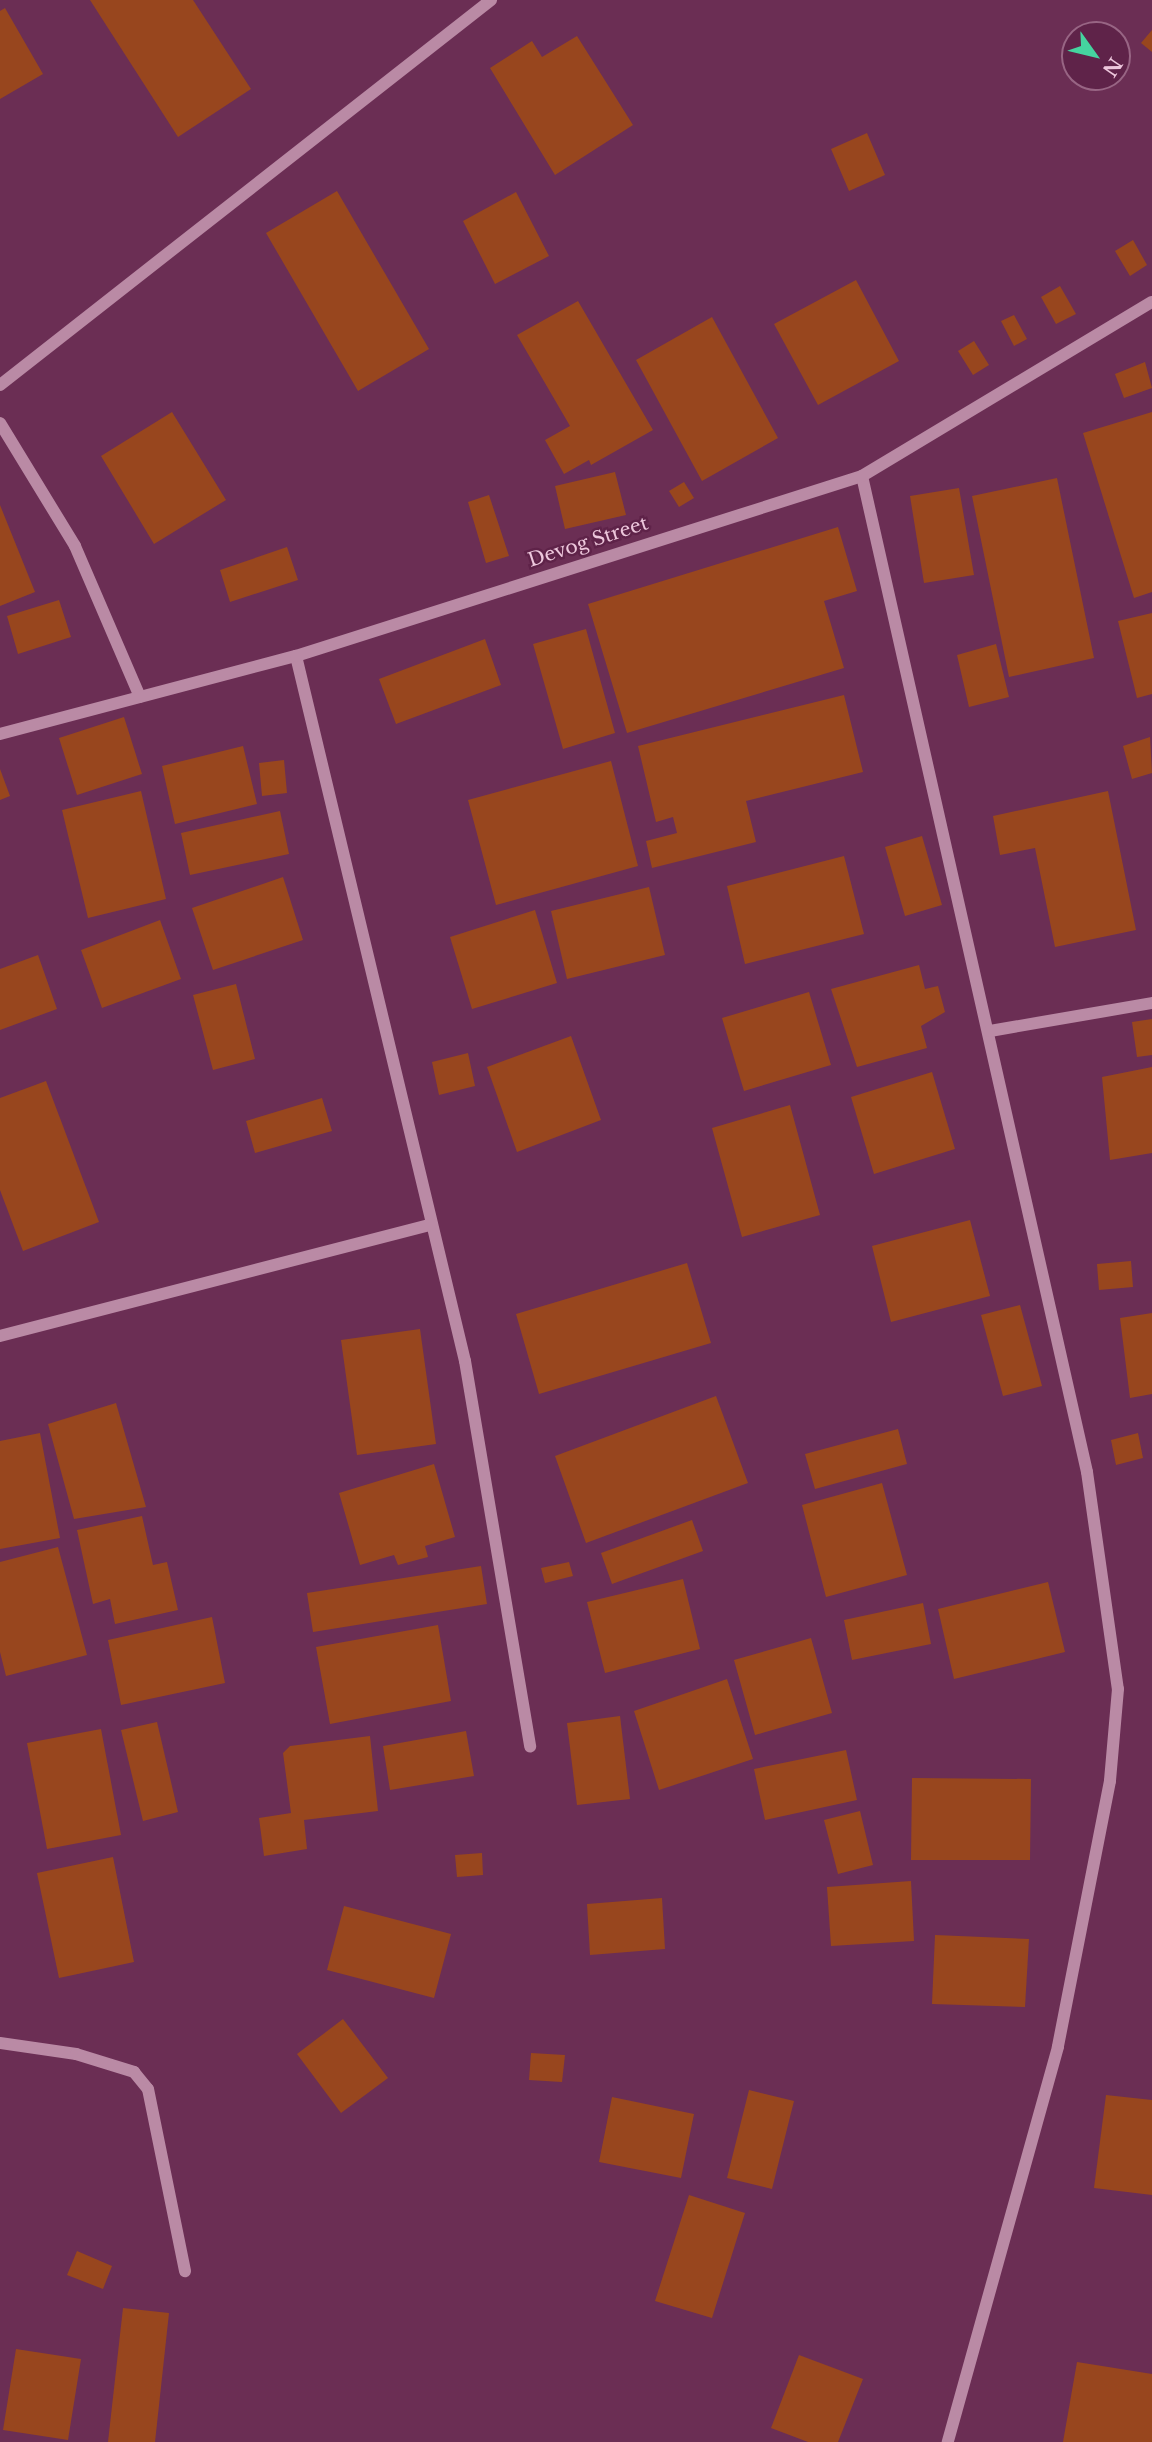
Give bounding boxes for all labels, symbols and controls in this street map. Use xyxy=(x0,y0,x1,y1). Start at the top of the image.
north arrow xyxy=(1061,21,1131,91)
text: N xyxy=(1098,53,1127,81)
street label: Devog Street xyxy=(525,512,651,572)

